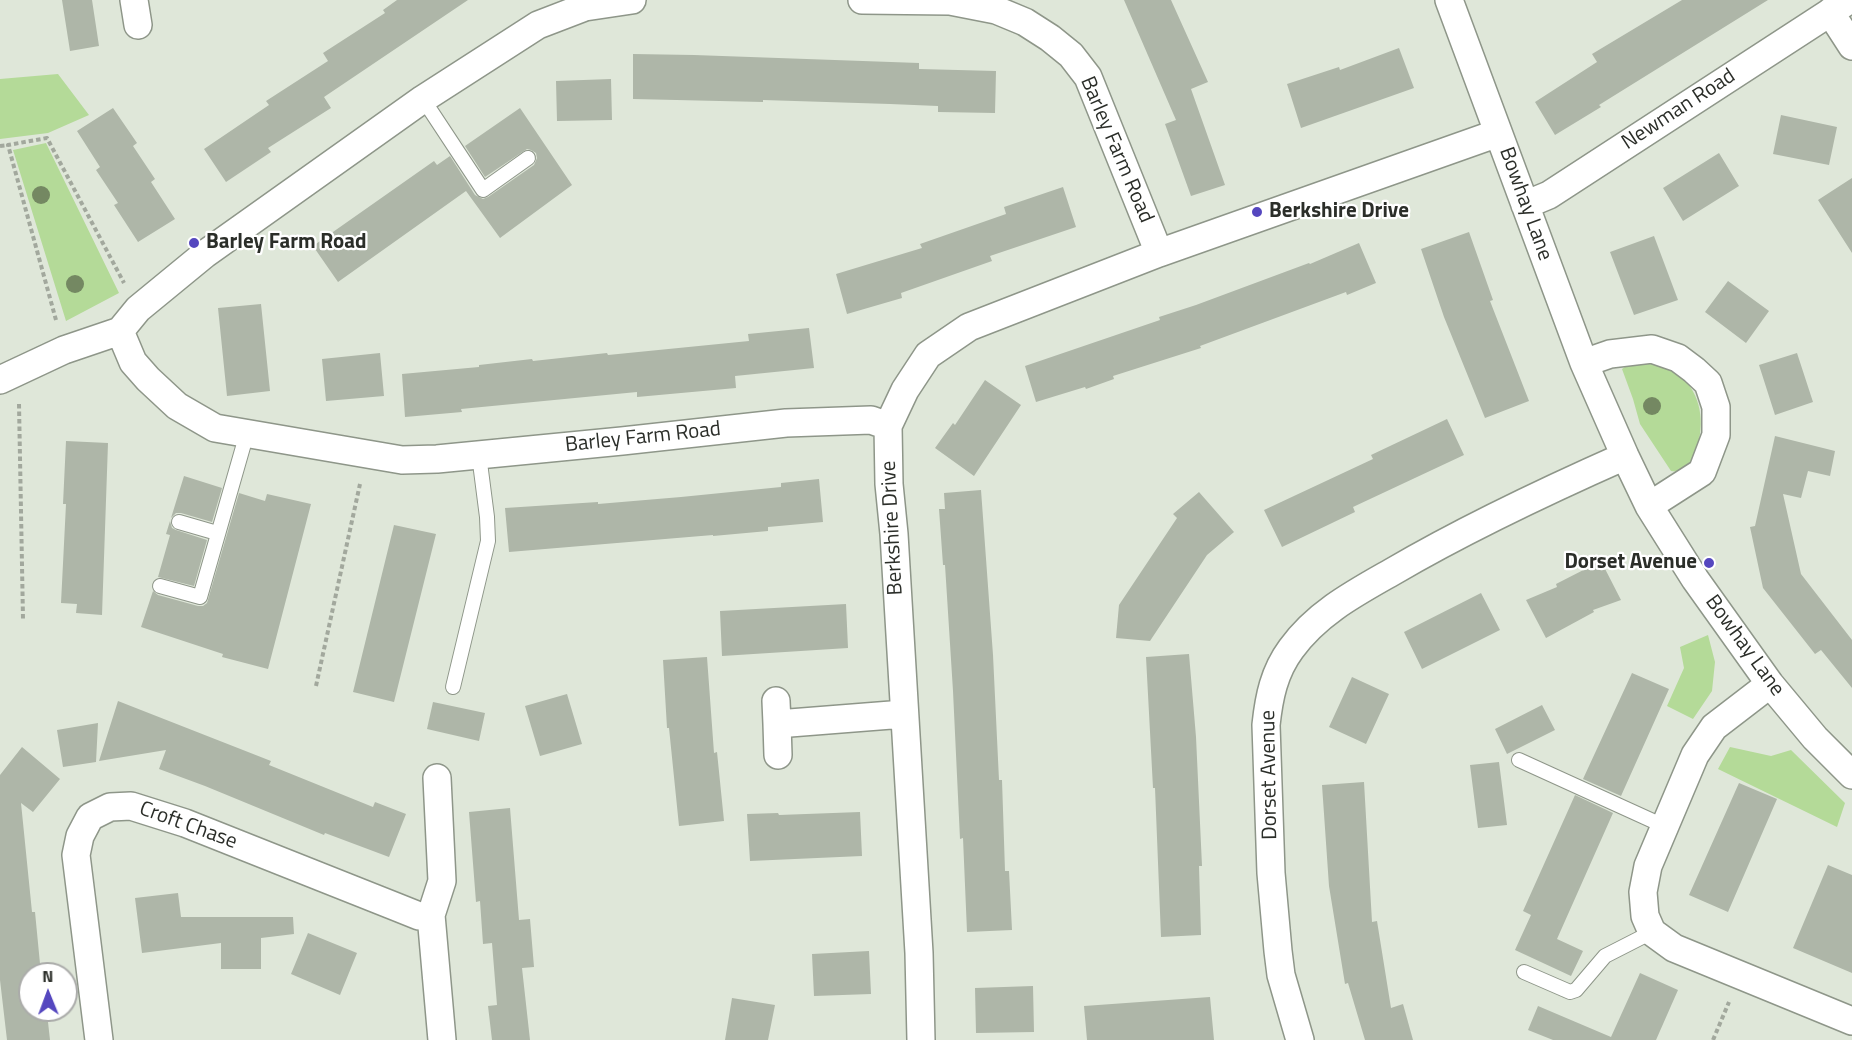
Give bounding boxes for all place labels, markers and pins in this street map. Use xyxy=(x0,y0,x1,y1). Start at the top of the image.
place label: Berkshire Drive xyxy=(1269,199,1409,225)
marker: Berkshire Drive xyxy=(1250,205,1264,219)
place label: Barley Farm Road xyxy=(206,230,367,256)
marker: Barley Farm Road xyxy=(187,236,201,250)
place label: Dorset Avenue xyxy=(1564,550,1697,576)
marker: Dorset Avenue xyxy=(1702,556,1716,570)

